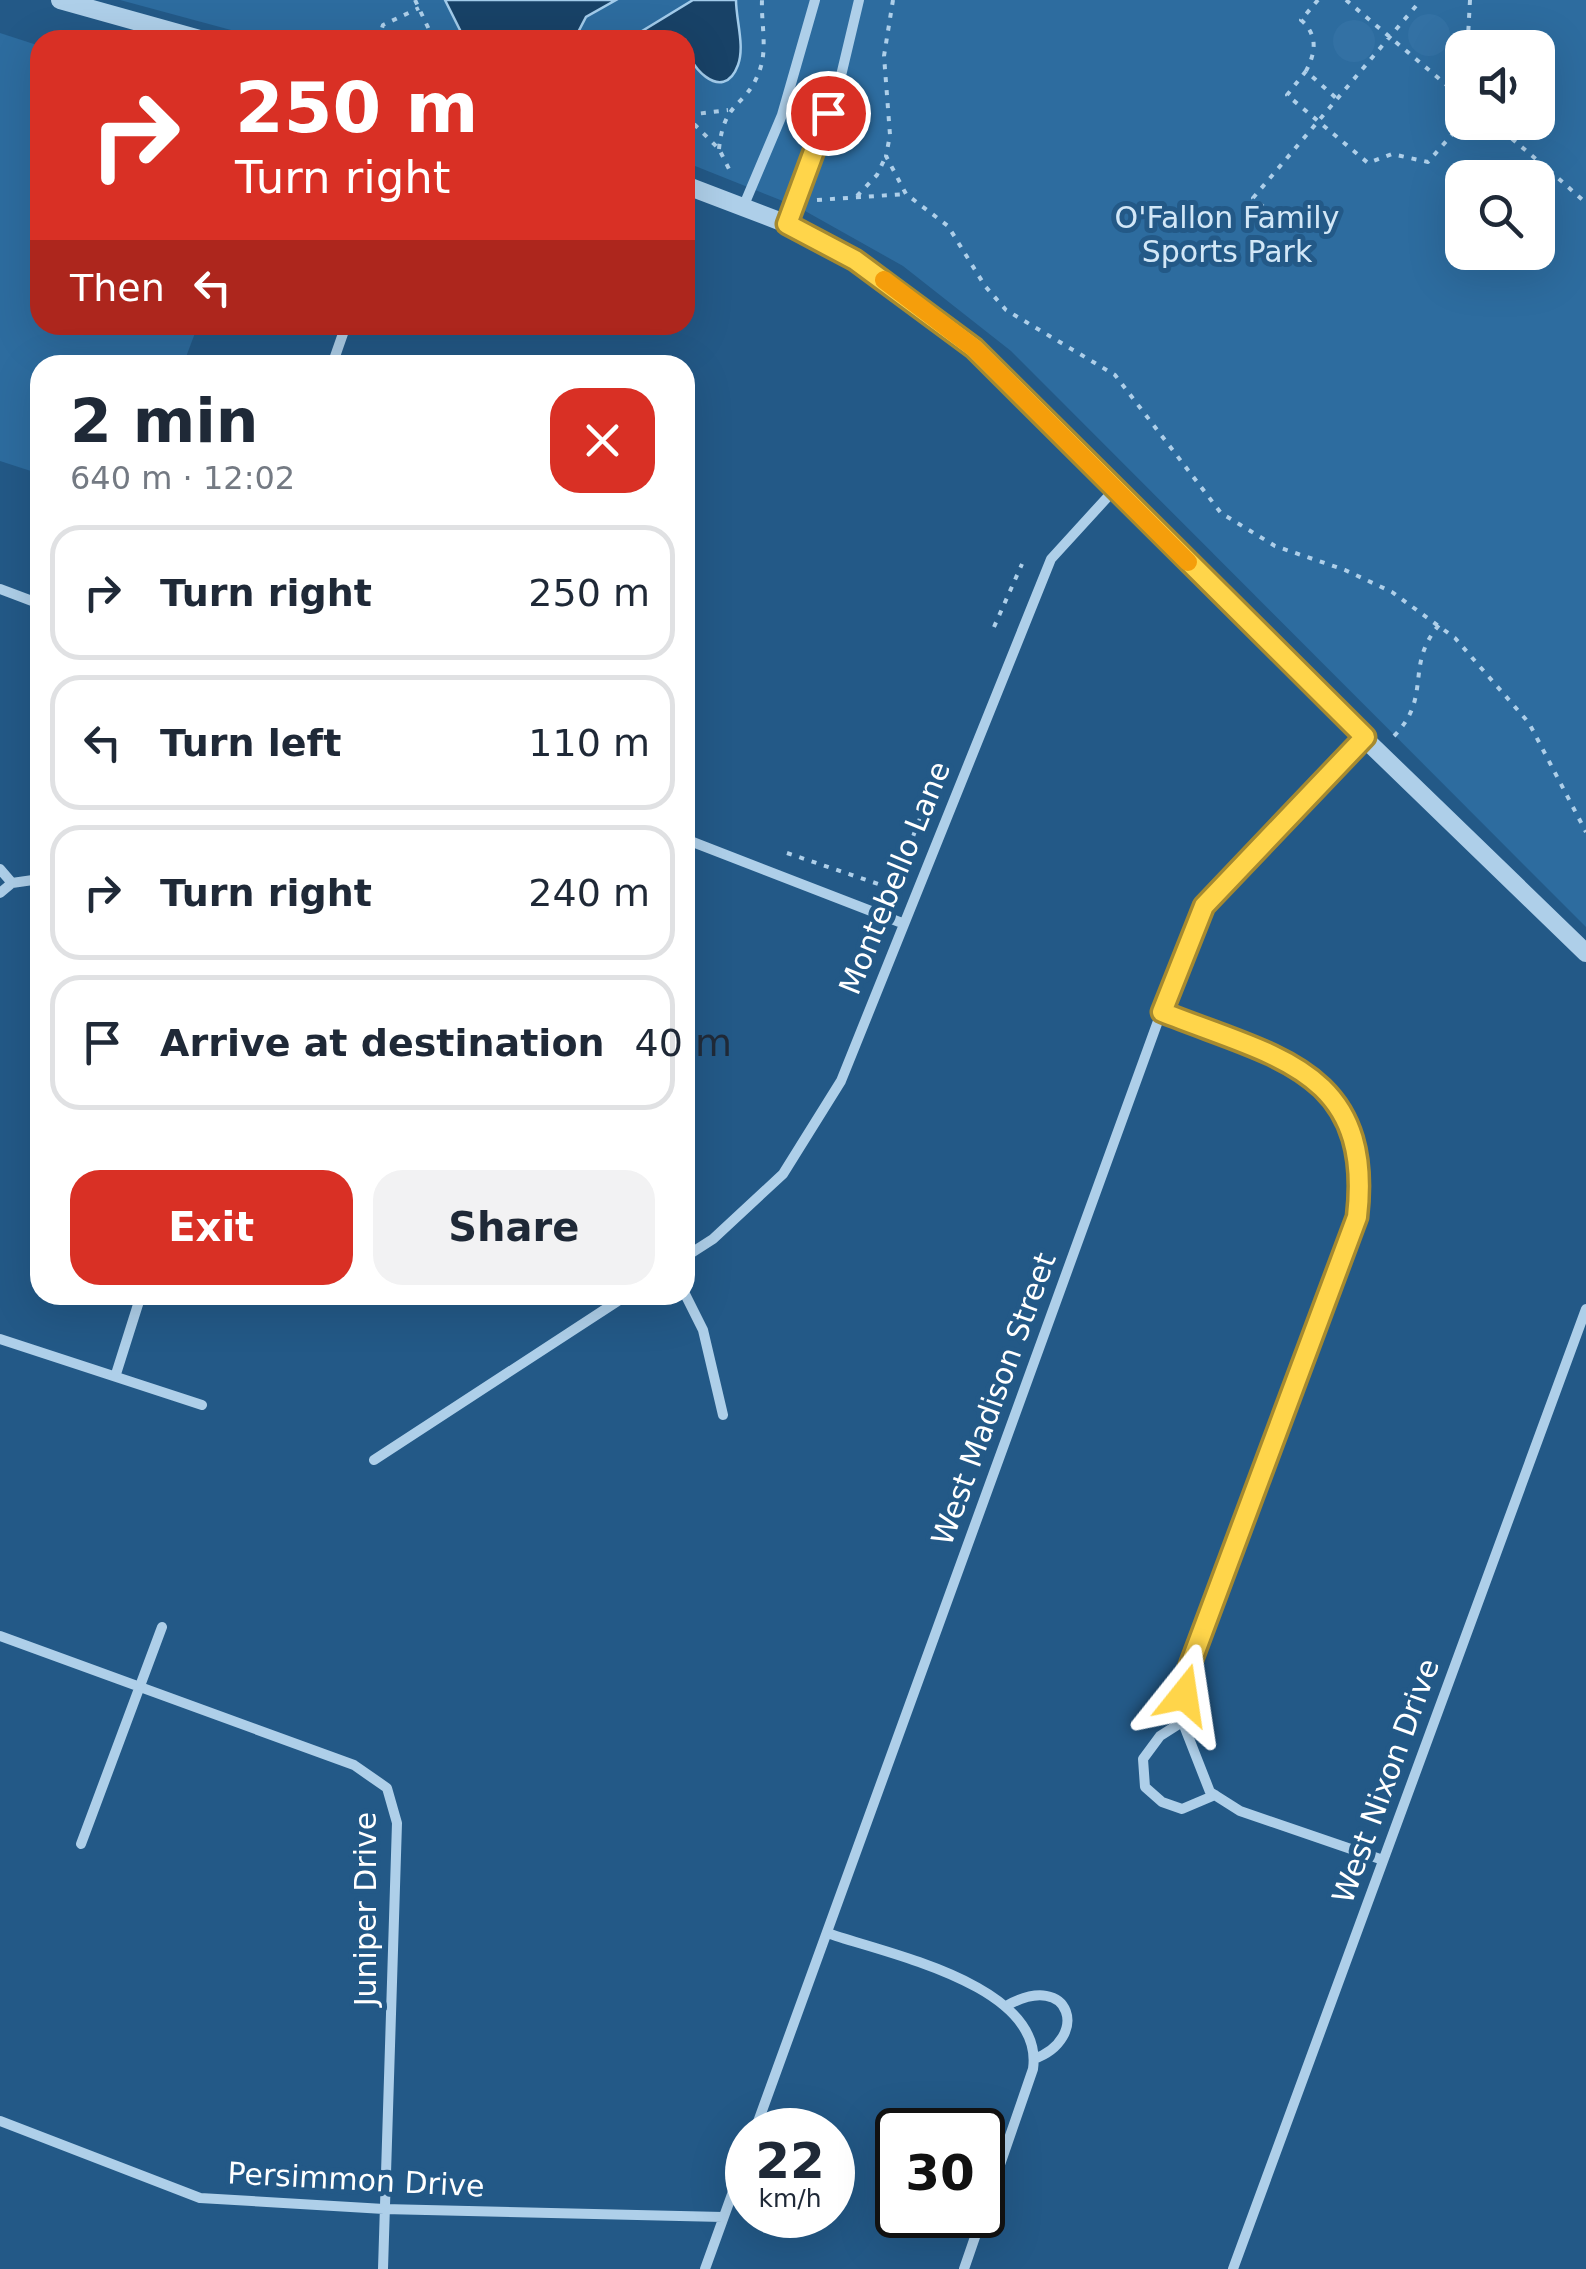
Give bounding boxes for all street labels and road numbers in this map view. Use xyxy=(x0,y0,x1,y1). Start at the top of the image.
street label: Montebello Lane xyxy=(832,756,957,999)
street label: West Madison Street xyxy=(924,1248,1063,1550)
street label: West Nixon Drive xyxy=(1325,1654,1446,1908)
street label: Juniper Drive xyxy=(348,1812,383,2008)
street label: Persimmon Drive xyxy=(227,2155,485,2204)

